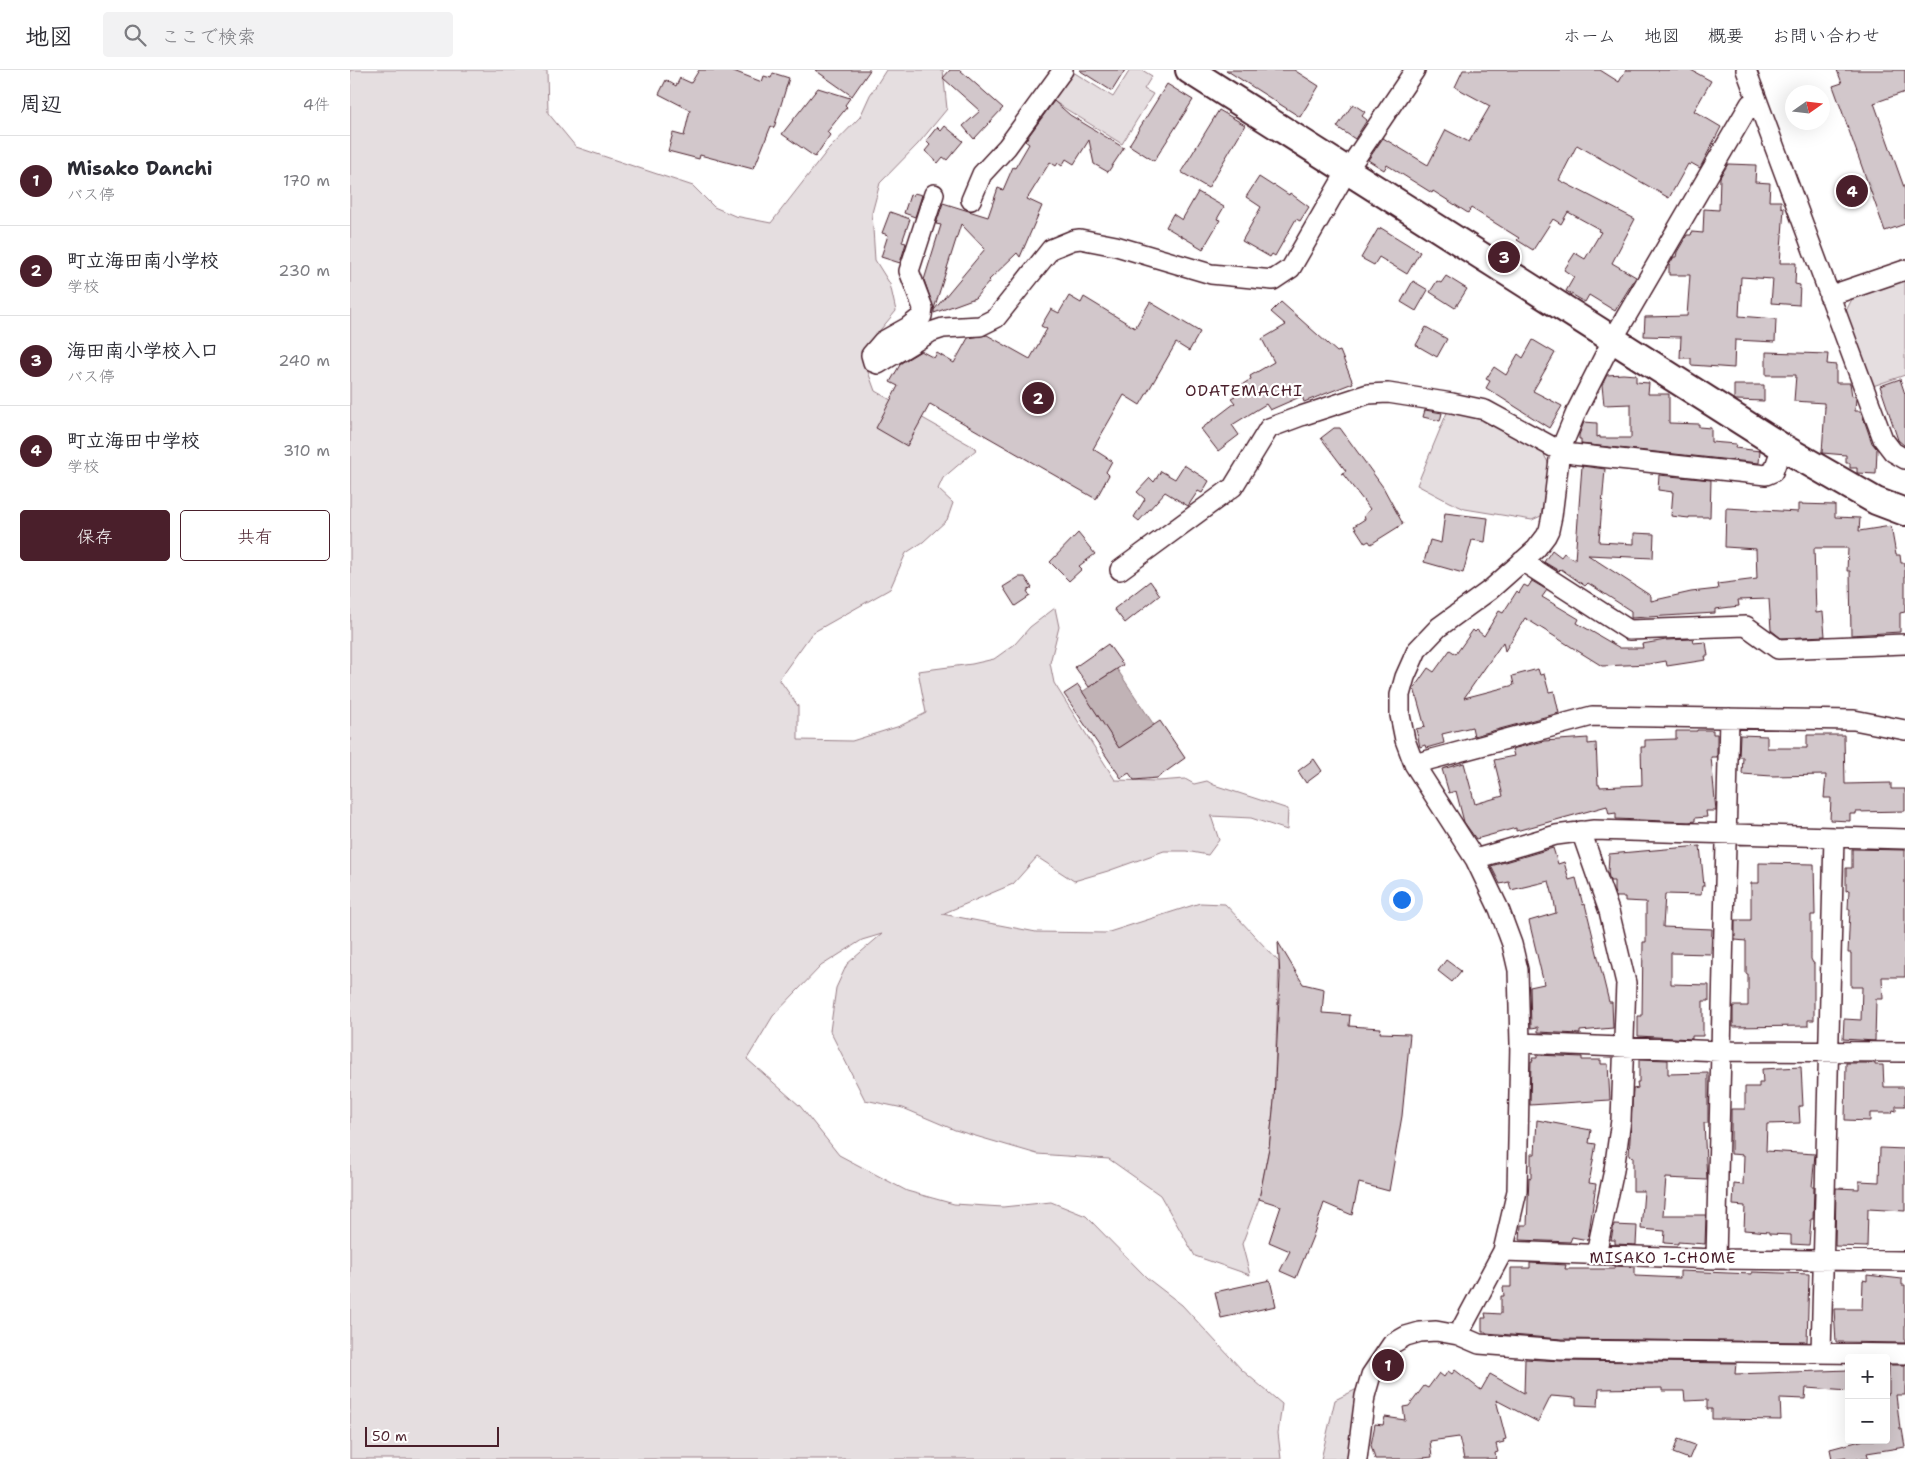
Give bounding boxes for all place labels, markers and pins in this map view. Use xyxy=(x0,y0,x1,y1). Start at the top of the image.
pin: 4 xyxy=(1836,172,1868,210)
pin: 3 xyxy=(1488,238,1520,276)
pin: 2 xyxy=(1022,379,1054,417)
pin: 1 xyxy=(1372,1346,1404,1384)

